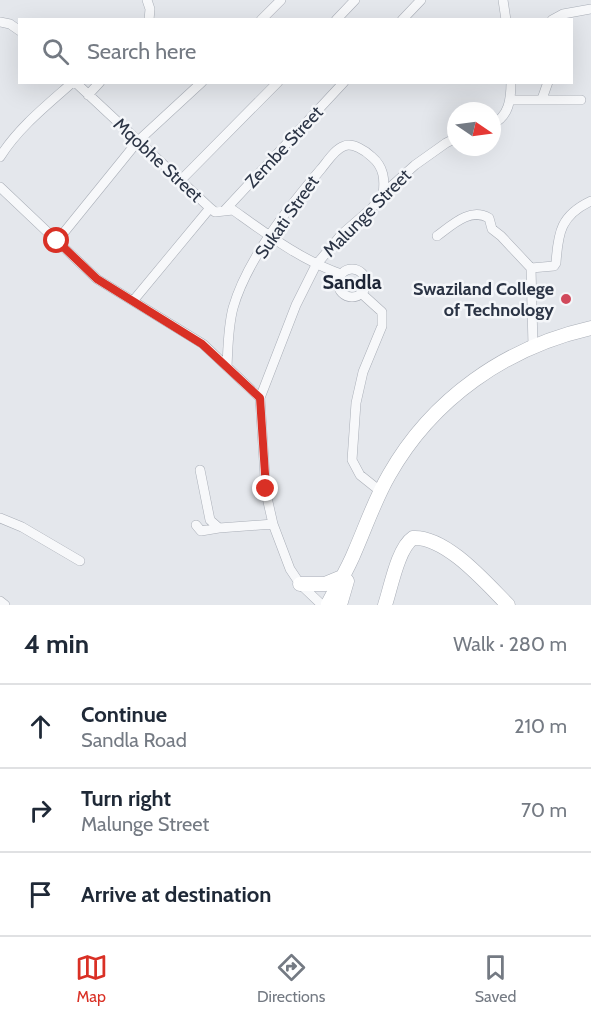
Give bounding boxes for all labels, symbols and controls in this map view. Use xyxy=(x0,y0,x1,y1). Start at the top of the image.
search box xyxy=(18,18,573,84)
icon: search xyxy=(39,35,72,68)
text: Search here xyxy=(87,38,196,65)
street label: Zembe Street xyxy=(241,102,327,192)
north arrow xyxy=(447,102,501,156)
street label: Mqobhe Street xyxy=(109,113,207,207)
street label: Malunge Street xyxy=(318,164,416,262)
street label: Sukati Street xyxy=(250,171,324,263)
route start xyxy=(43,227,69,253)
district label: Sandla xyxy=(322,270,382,294)
place label: Swaziland College of Technology xyxy=(413,278,554,321)
marker: Swaziland College of Technology xyxy=(559,292,573,306)
route end xyxy=(252,475,278,501)
text: 4 min xyxy=(24,628,89,660)
text: Walk · 280 m xyxy=(453,632,567,656)
text: Continue xyxy=(81,701,167,728)
icon: ahead xyxy=(24,710,57,743)
text: 210 m xyxy=(514,714,567,738)
text: Sandla Road xyxy=(81,728,187,752)
text: Turn right xyxy=(81,785,171,812)
icon: right xyxy=(24,794,57,827)
text: 70 m xyxy=(521,798,567,822)
text: Malunge Street xyxy=(81,812,209,836)
icon: arrive xyxy=(24,878,57,911)
text: Arrive at destination xyxy=(81,881,271,908)
tab: Map xyxy=(75,951,108,1006)
tab: Directions xyxy=(257,951,325,1006)
tab: Saved xyxy=(475,951,516,1006)

